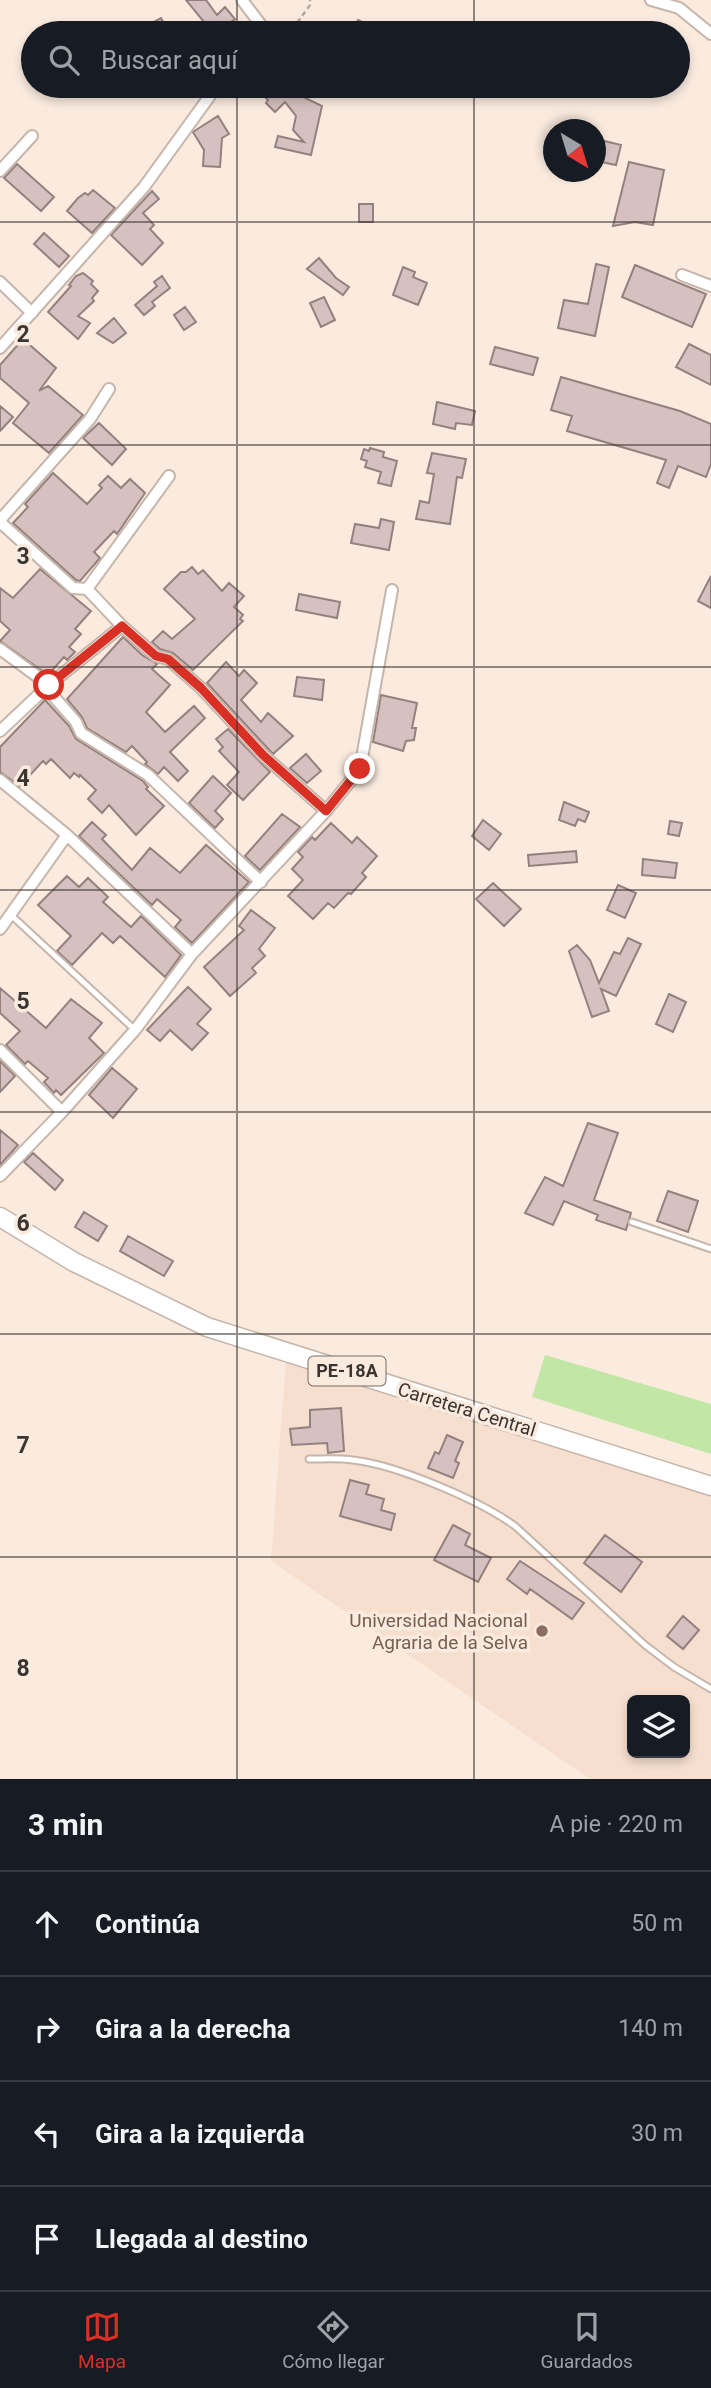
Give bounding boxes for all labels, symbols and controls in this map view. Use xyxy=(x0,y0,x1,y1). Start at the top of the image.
search box xyxy=(21,21,690,98)
icon: search xyxy=(45,41,83,79)
text: Buscar aquí xyxy=(101,45,238,75)
north arrow xyxy=(543,119,606,182)
text: 2 xyxy=(16,321,30,348)
text: 3 xyxy=(16,543,30,570)
route start xyxy=(33,669,64,700)
route end xyxy=(344,753,375,784)
text: 4 xyxy=(16,765,30,792)
text: 5 xyxy=(16,988,30,1015)
text: 6 xyxy=(16,1210,30,1237)
road number: PE-18A xyxy=(308,1356,386,1386)
street label: Carretera Central xyxy=(395,1378,539,1441)
text: 7 xyxy=(16,1432,30,1459)
place label: Universidad Nacional Agraria de la Selva xyxy=(349,1609,528,1654)
marker: Universidad Nacional Agraria de la Selva xyxy=(534,1623,550,1639)
text: 8 xyxy=(16,1655,30,1682)
map controls xyxy=(627,1695,690,1758)
button: layers xyxy=(627,1695,690,1758)
text: 3 min xyxy=(28,1807,103,1842)
text: A pie · 220 m xyxy=(550,1811,683,1838)
icon: ahead xyxy=(28,1905,66,1943)
text: Continúa xyxy=(95,1909,200,1939)
text: 50 m xyxy=(631,1910,683,1937)
icon: right xyxy=(28,2010,66,2048)
text: Gira a la derecha xyxy=(95,2014,291,2044)
text: 140 m xyxy=(618,2015,683,2042)
icon: left xyxy=(28,2115,66,2153)
text: Gira a la izquierda xyxy=(95,2119,305,2149)
text: 30 m xyxy=(631,2120,683,2147)
icon: arrive xyxy=(28,2220,66,2258)
text: Llegada al destino xyxy=(95,2224,308,2254)
tab: Mapa xyxy=(78,2308,126,2373)
tab: Cómo llegar xyxy=(282,2308,384,2373)
tab: Guardados xyxy=(541,2308,633,2373)

